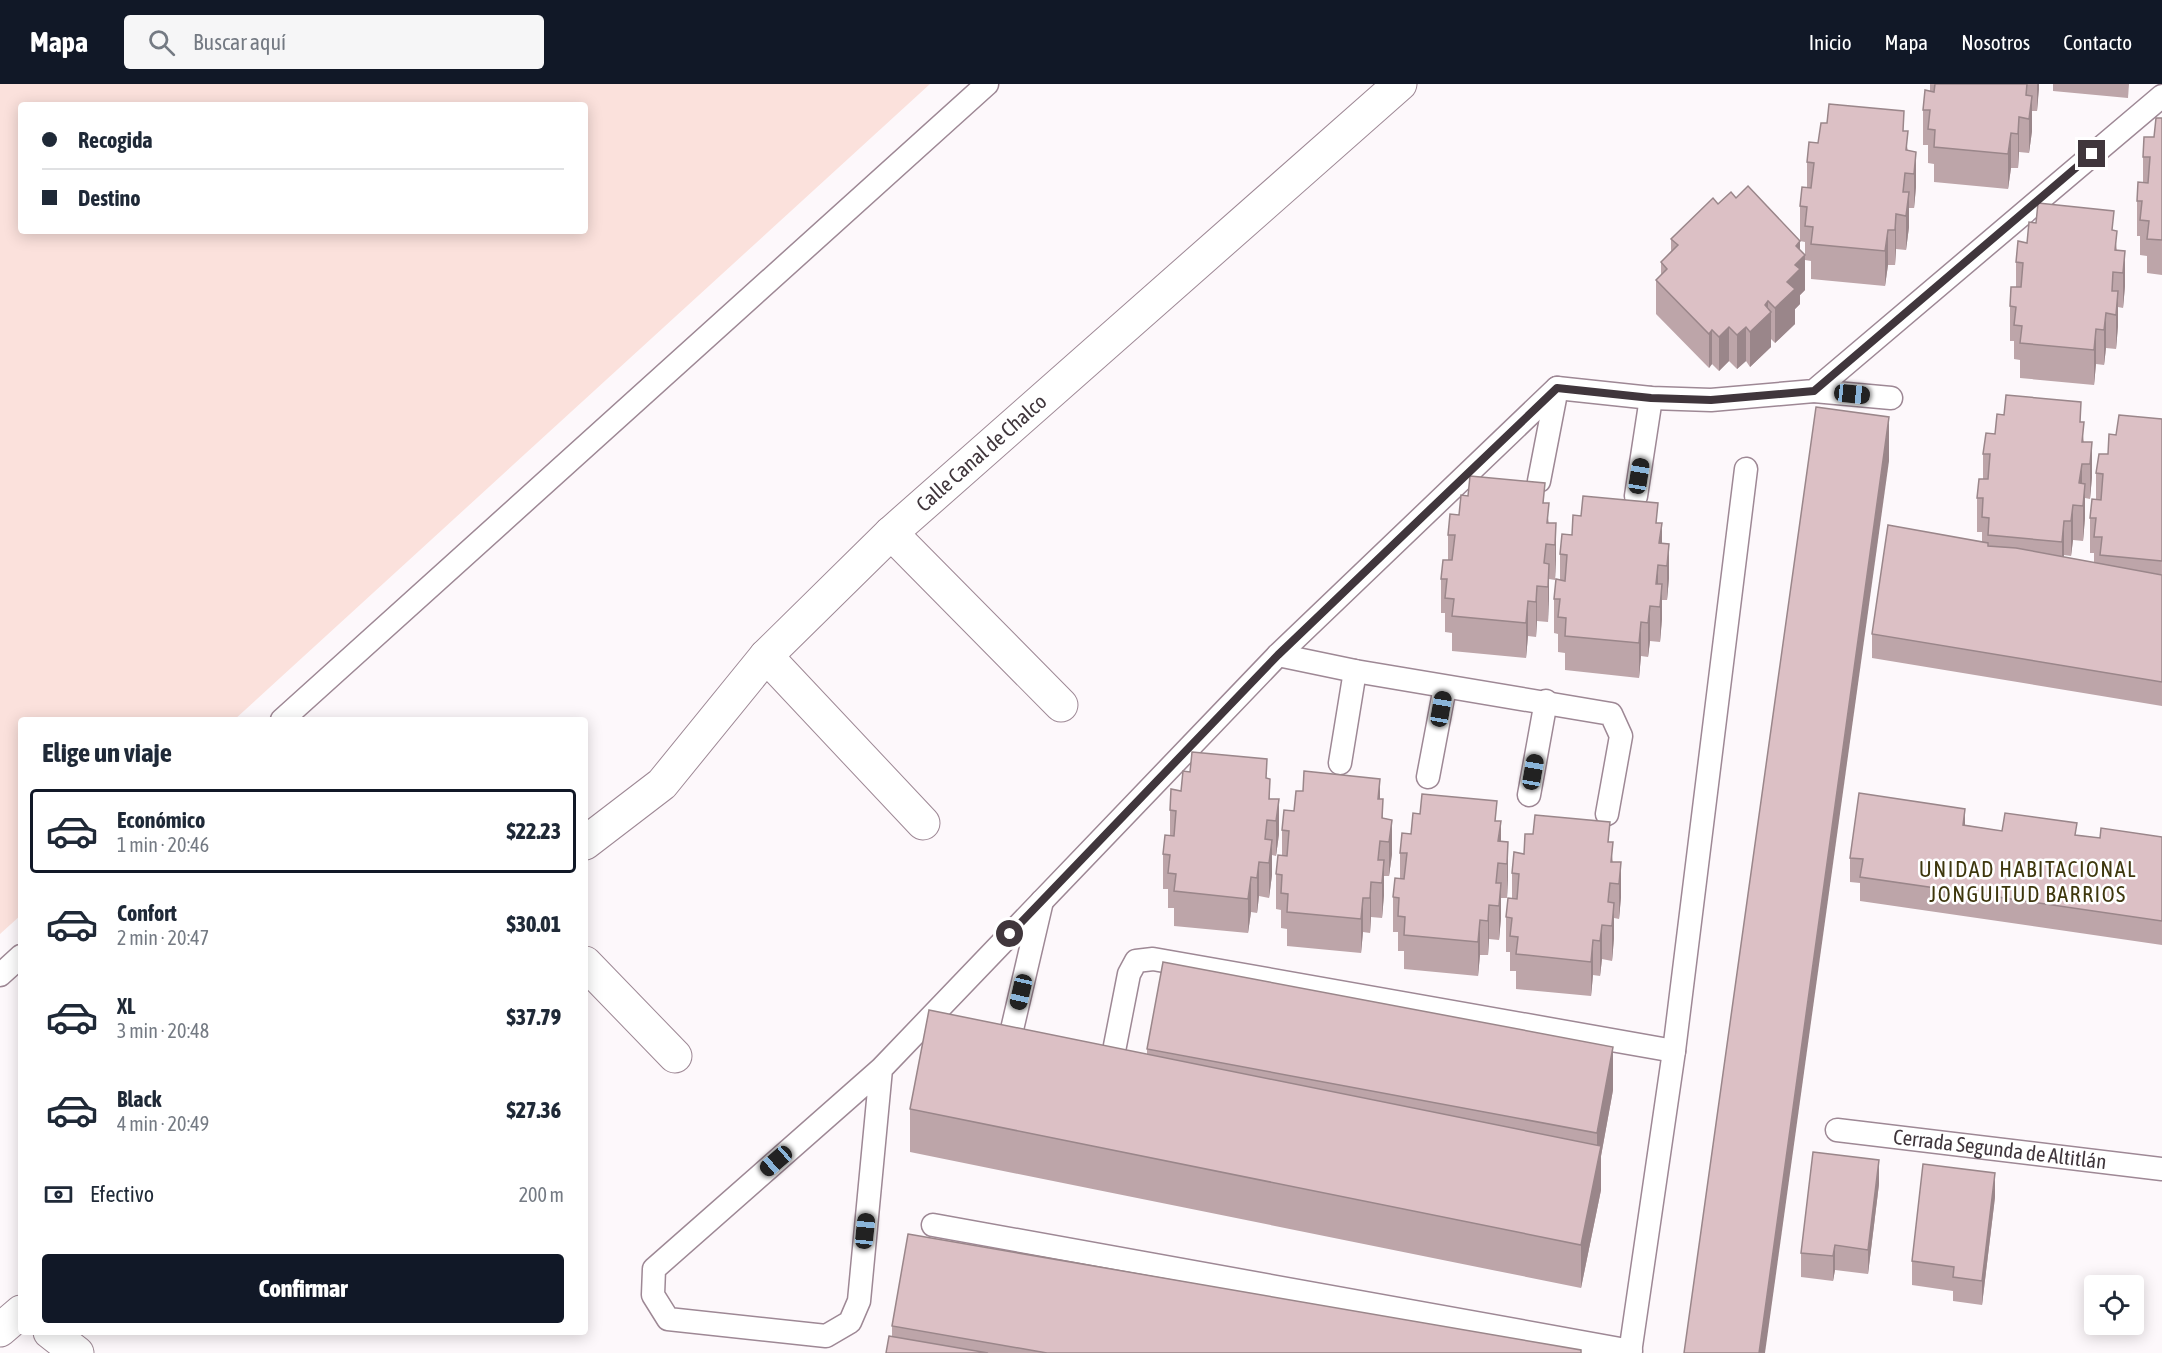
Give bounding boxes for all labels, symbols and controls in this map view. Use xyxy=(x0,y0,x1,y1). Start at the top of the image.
search box xyxy=(124,15,544,69)
text: Mapa xyxy=(30,26,88,58)
icon: search xyxy=(145,26,178,59)
text: Buscar aquí xyxy=(193,29,286,55)
text: Inicio xyxy=(1809,30,1852,54)
text: Mapa xyxy=(1885,30,1928,54)
text: Nosotros xyxy=(1961,30,2030,54)
text: Contacto xyxy=(2063,30,2132,54)
text: Recogida xyxy=(78,127,153,153)
route end xyxy=(2078,140,2105,167)
text: Destino xyxy=(78,185,140,211)
car xyxy=(1833,383,1871,405)
street label: Calle Canal de Chalco xyxy=(911,389,1051,516)
car xyxy=(1627,457,1651,495)
car xyxy=(1429,690,1453,728)
text: Elige un viaje xyxy=(42,737,172,768)
car xyxy=(1521,753,1545,791)
icon: car xyxy=(45,804,99,858)
text: Económico xyxy=(117,807,205,833)
text: $22.23 xyxy=(506,818,561,844)
text: 1 min · 20:46 xyxy=(117,833,209,856)
district label: UNIDAD HABITACIONAL JONGUITUD BARRIOS xyxy=(1919,856,2137,907)
icon: car xyxy=(45,897,99,951)
text: Confort xyxy=(117,900,177,926)
text: $30.01 xyxy=(506,911,561,937)
route start xyxy=(996,920,1023,947)
text: 2 min · 20:47 xyxy=(117,926,209,949)
car xyxy=(1008,972,1034,1012)
icon: car xyxy=(45,990,99,1044)
text: XL xyxy=(117,993,135,1019)
text: $37.79 xyxy=(506,1004,561,1030)
text: 3 min · 20:48 xyxy=(117,1019,209,1042)
icon: car xyxy=(45,1083,99,1137)
text: Black xyxy=(117,1086,161,1112)
text: $27.36 xyxy=(506,1097,561,1123)
text: 4 min · 20:49 xyxy=(117,1112,209,1135)
street label: Cerrada Segunda de Altitlán xyxy=(1892,1124,2108,1173)
car xyxy=(757,1142,795,1180)
icon: cash xyxy=(42,1178,75,1211)
text: Efectivo xyxy=(90,1181,154,1207)
text: 200 m xyxy=(519,1183,564,1206)
car xyxy=(854,1212,876,1250)
button: Confirmar xyxy=(42,1254,564,1323)
map controls xyxy=(2084,1275,2144,1335)
button: locate xyxy=(2084,1275,2144,1335)

